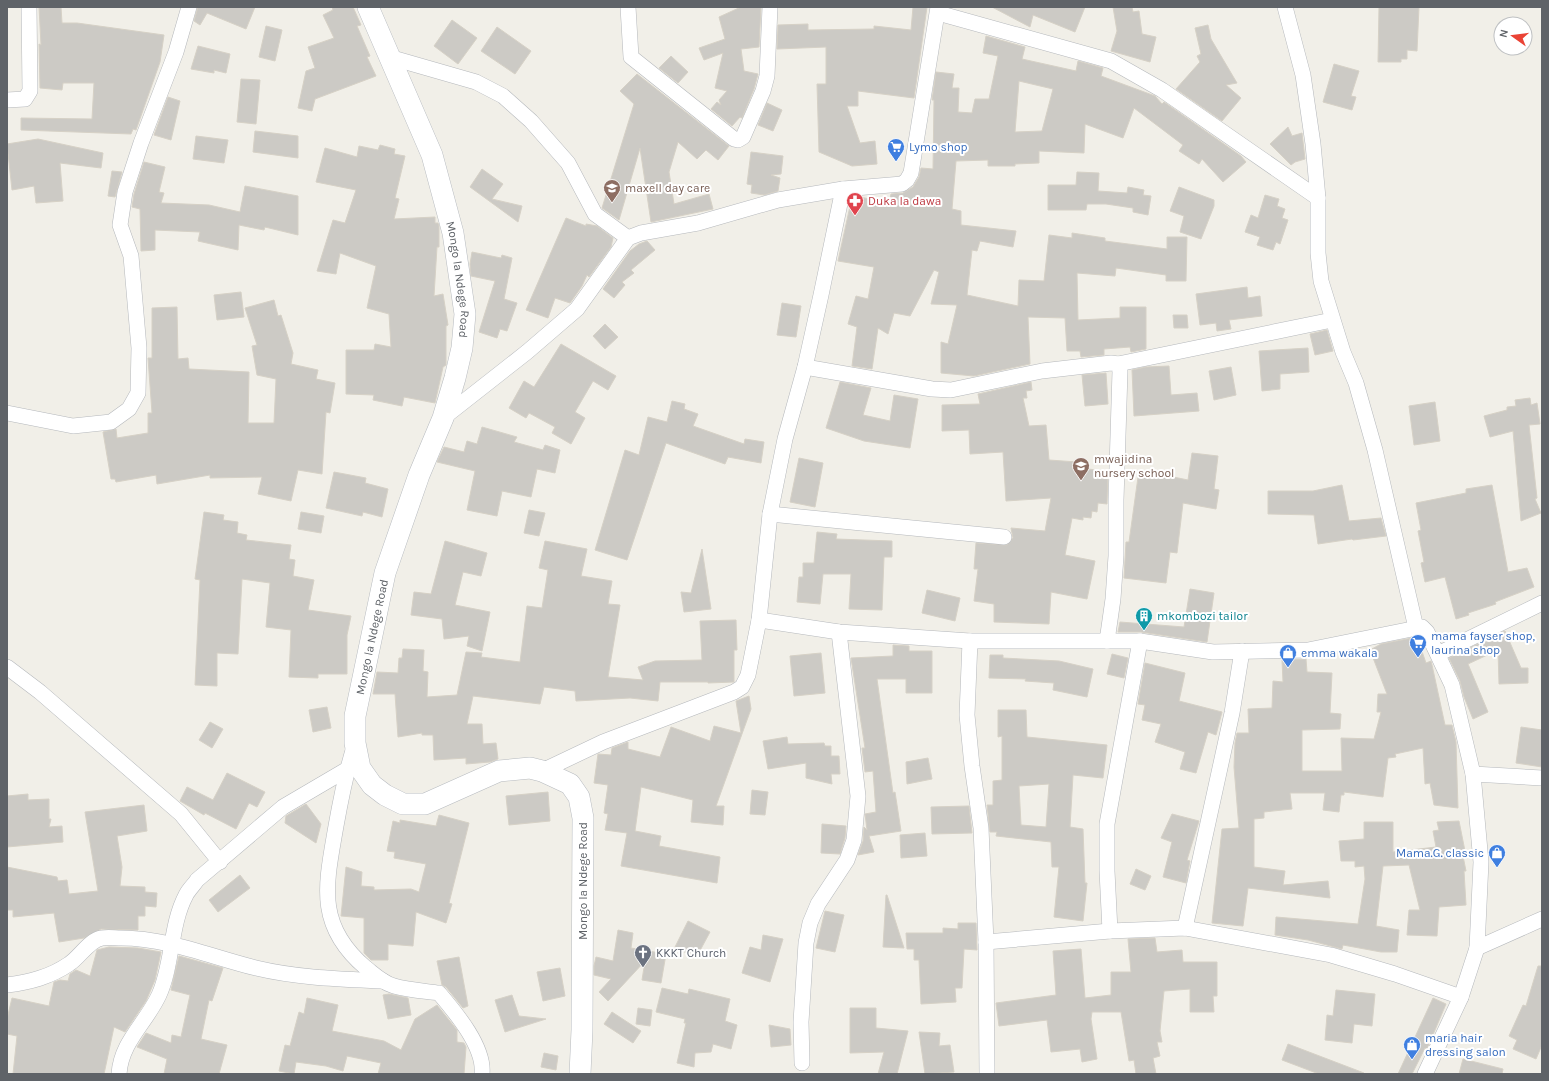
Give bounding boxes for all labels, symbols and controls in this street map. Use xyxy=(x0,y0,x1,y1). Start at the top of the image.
north arrow xyxy=(1493,16,1533,56)
text: N xyxy=(1497,28,1511,39)
supermarket icon: Lymo shop xyxy=(886,137,906,162)
place label: Lymo shop xyxy=(909,140,968,154)
school or university icon: maxell day care xyxy=(602,178,622,203)
place label: maxell day care xyxy=(625,181,710,195)
pharmacy icon: Duka la dawa xyxy=(845,191,865,216)
place label: Duka la dawa xyxy=(868,194,941,208)
street label: Mongo la Ndege Road xyxy=(443,220,472,339)
place label: mwajidina nursery school xyxy=(1094,452,1174,480)
school or university icon: mwajidina nursery school xyxy=(1071,456,1091,481)
street label: Mongo la Ndege Road xyxy=(353,578,391,696)
building icon: mkombozi tailor xyxy=(1134,606,1154,631)
place label: mkombozi tailor xyxy=(1157,609,1248,623)
place label: mama fayser shop, laurina shop xyxy=(1431,629,1536,657)
supermarket icon: mama fayser shop, laurina shop xyxy=(1408,633,1428,658)
shop icon: emma wakala xyxy=(1278,643,1298,668)
place label: emma wakala xyxy=(1301,646,1378,660)
street label: Mongo la Ndege Road xyxy=(576,822,590,940)
shop icon: Mama.G. classic xyxy=(1487,843,1507,868)
place label: Mama.G. classic xyxy=(1396,846,1484,860)
church icon: KKKT Church xyxy=(633,943,653,968)
place label: KKKT Church xyxy=(656,946,726,960)
place label: maria hair dressing salon xyxy=(1425,1031,1506,1059)
shop icon: maria hair dressing salon xyxy=(1402,1035,1422,1060)

